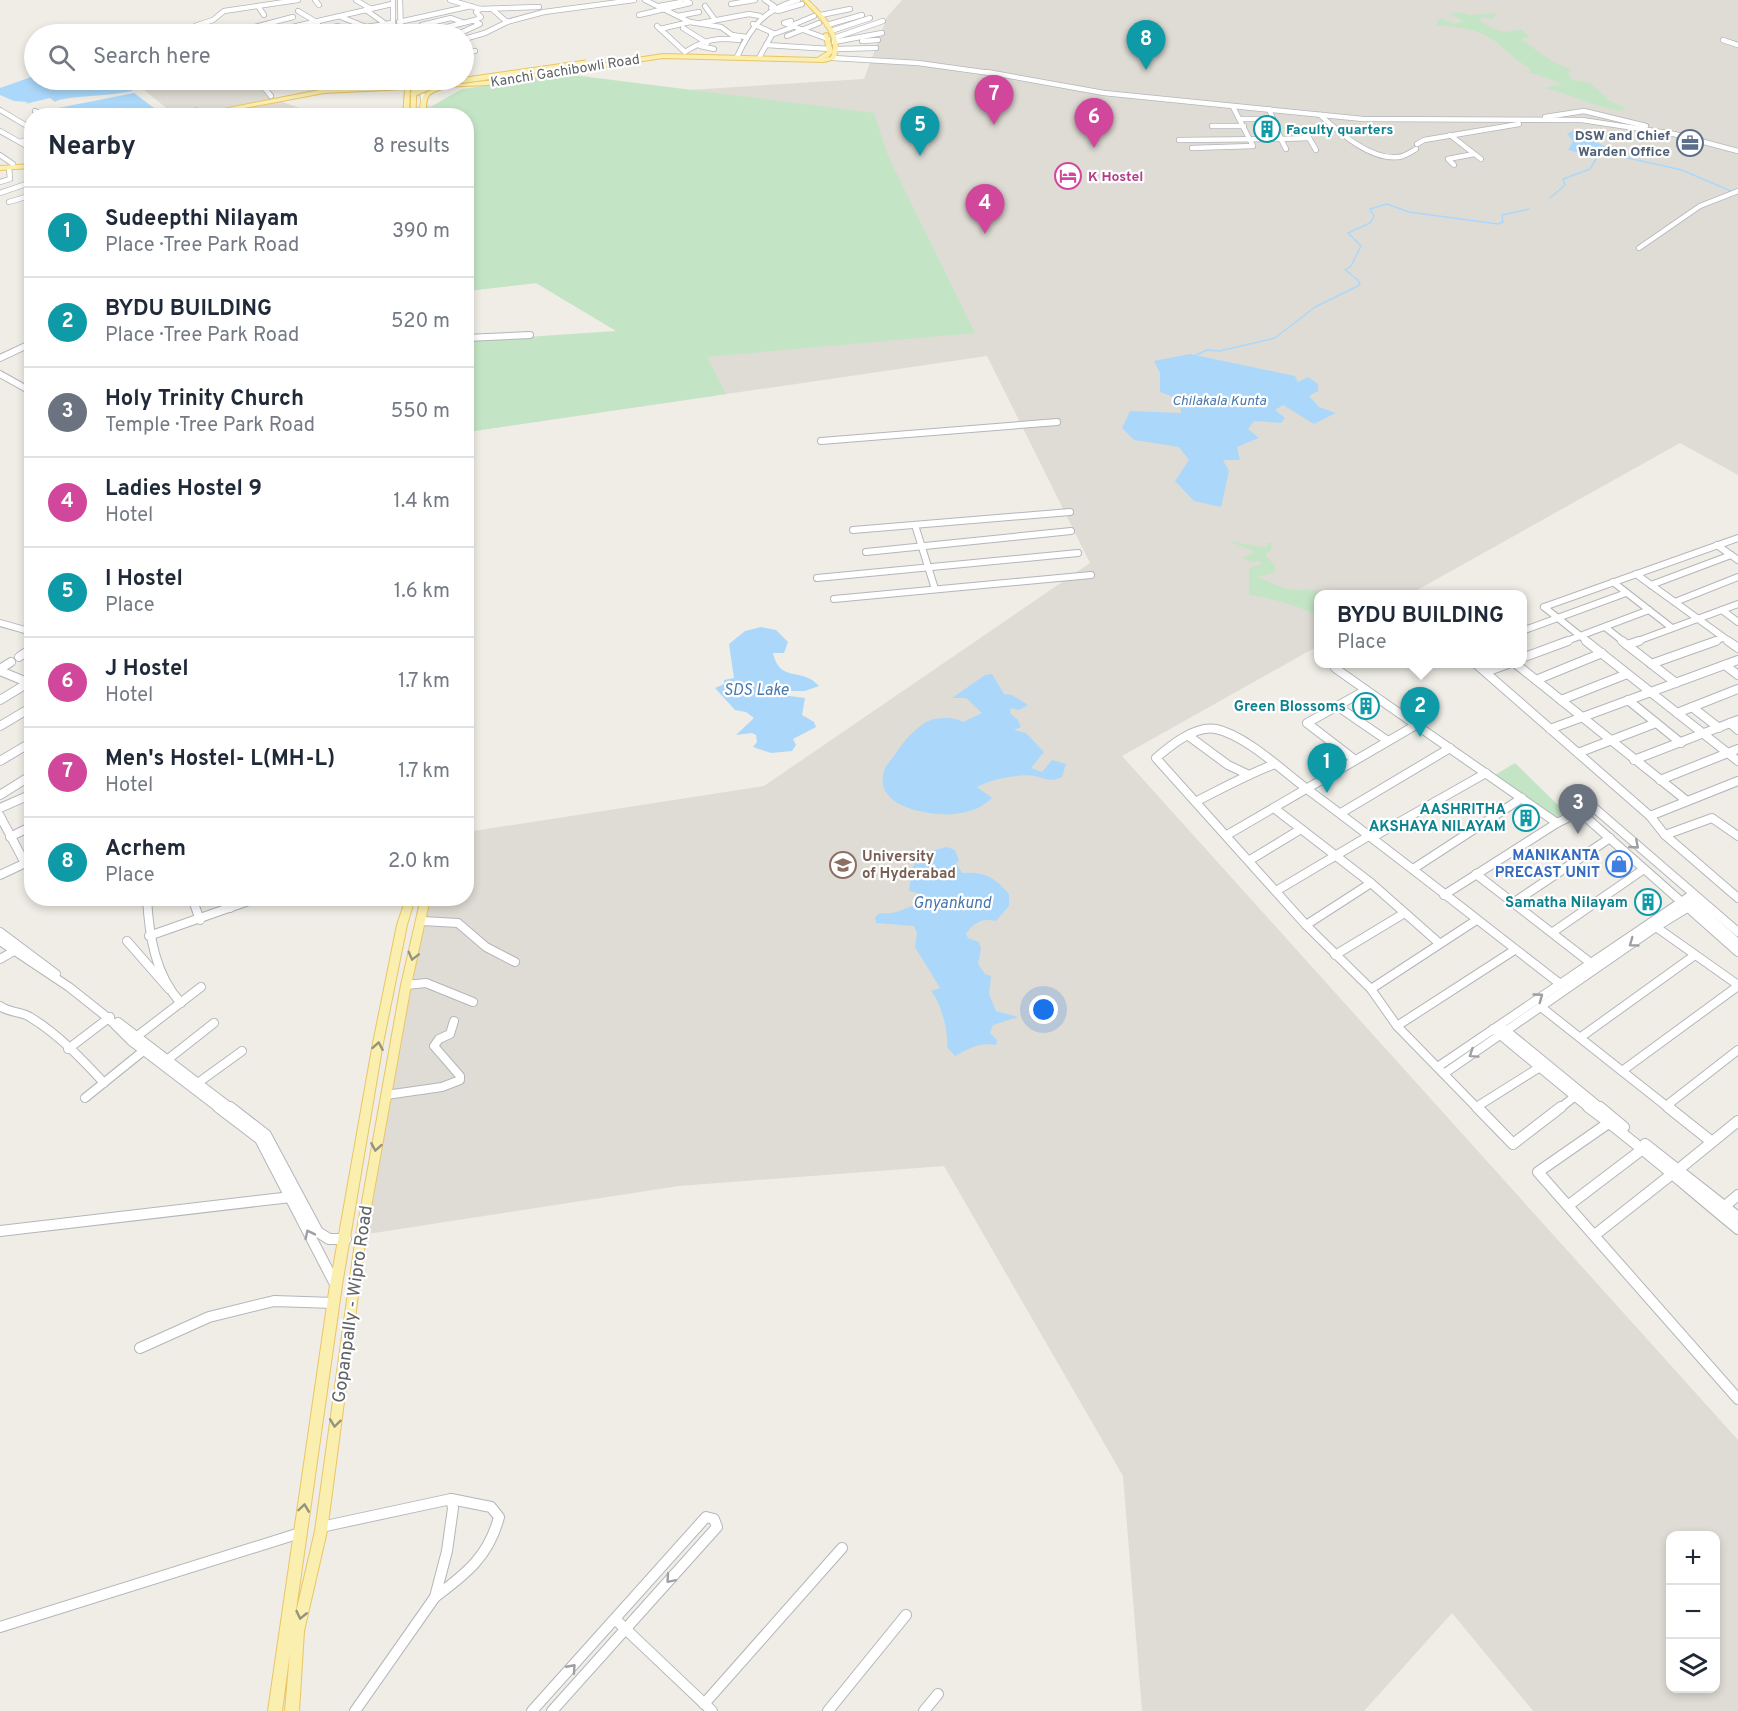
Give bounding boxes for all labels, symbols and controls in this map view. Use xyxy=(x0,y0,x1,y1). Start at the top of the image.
pin: 8 xyxy=(1126,20,1166,70)
search box xyxy=(24,24,474,90)
icon: search xyxy=(45,41,78,74)
text: Search here xyxy=(93,44,211,71)
street label: Kanchi Gachibowli Road xyxy=(489,51,641,92)
pin: 7 xyxy=(974,76,1014,125)
pin: 6 xyxy=(1074,98,1114,148)
pin: 5 xyxy=(900,106,940,156)
building icon: Faculty quarters xyxy=(1252,114,1282,144)
place label: Faculty quarters xyxy=(1286,122,1393,139)
place label: DSW and Chief Warden Office xyxy=(1575,128,1670,161)
office icon: DSW and Chief Warden Office xyxy=(1675,128,1705,158)
text: Nearby xyxy=(48,131,136,164)
text: 8 results xyxy=(373,134,450,160)
hotel icon: K Hostel xyxy=(1053,161,1083,191)
place label: K Hostel xyxy=(1088,169,1143,186)
pin: 4 xyxy=(966,184,1004,234)
text: Sudeepthi Nilayam xyxy=(105,206,299,233)
text: 1 xyxy=(64,219,72,245)
text: 390 m xyxy=(392,219,450,245)
text: Place · Tree Park Road xyxy=(105,233,299,259)
text: BYDU BUILDING xyxy=(105,296,272,323)
text: 2 xyxy=(61,309,74,335)
text: 520 m xyxy=(391,309,450,335)
text: Place · Tree Park Road xyxy=(105,323,299,349)
text: Holy Trinity Church xyxy=(105,386,304,413)
water label: Chilakala Kunta xyxy=(1172,393,1267,410)
text: 3 xyxy=(62,399,74,425)
text: 550 m xyxy=(391,399,450,425)
text: Temple · Tree Park Road xyxy=(105,413,315,439)
text: Ladies Hostel 9 xyxy=(105,476,262,503)
text: 4 xyxy=(61,489,74,515)
text: 1.4 km xyxy=(393,489,450,515)
text: Hotel xyxy=(105,503,153,529)
text: I Hostel xyxy=(105,566,183,593)
text: 5 xyxy=(61,579,74,605)
text: 1.6 km xyxy=(394,579,450,605)
popup xyxy=(1314,590,1527,668)
text: Place xyxy=(105,593,155,619)
text: BYDU BUILDING xyxy=(1337,603,1504,630)
text: Place xyxy=(1337,630,1387,656)
text: J Hostel xyxy=(105,656,189,683)
text: 6 xyxy=(61,669,74,695)
text: 1.7 km xyxy=(398,669,450,695)
water label: SDS Lake xyxy=(723,681,789,701)
text: Hotel xyxy=(105,683,153,709)
pin: 2 xyxy=(1400,688,1440,737)
building icon: Green Blossoms xyxy=(1351,691,1381,721)
place label: Green Blossoms xyxy=(1234,698,1346,717)
pin: 1 xyxy=(1308,744,1346,793)
text: Men's Hostel- L(MH-L) xyxy=(105,746,335,773)
text: 7 xyxy=(62,759,73,785)
text: 1.7 km xyxy=(398,759,450,785)
text: Hotel xyxy=(105,773,153,799)
pin: 3 xyxy=(1558,784,1598,834)
place label: AASHRITHA AKSHAYA NILAYAM xyxy=(1369,801,1506,837)
building icon: AASHRITHA AKSHAYA NILAYAM xyxy=(1511,803,1541,833)
text: Acrhem xyxy=(105,836,186,863)
one-way arrow xyxy=(1628,838,1639,849)
place label: MANIKANTA PRECAST UNIT xyxy=(1495,847,1600,883)
place label: University of Hyderabad xyxy=(862,848,956,884)
text: 8 xyxy=(61,849,74,875)
text: 2.0 km xyxy=(388,849,450,875)
shop icon: MANIKANTA PRECAST UNIT xyxy=(1604,849,1634,879)
school or university icon: University of Hyderabad xyxy=(828,850,858,880)
text: Place xyxy=(105,863,155,889)
building icon: Samatha Nilayam xyxy=(1633,887,1663,917)
water label: Gnyankund xyxy=(913,894,992,914)
place label: Samatha Nilayam xyxy=(1505,894,1628,913)
one-way arrow xyxy=(1629,936,1640,947)
one-way arrow xyxy=(408,950,421,960)
one-way arrow xyxy=(1532,993,1543,1004)
your location xyxy=(1029,995,1058,1024)
one-way arrow xyxy=(371,1041,384,1051)
one-way arrow xyxy=(1469,1046,1479,1058)
one-way arrow xyxy=(370,1142,382,1152)
street label: Gopanpally - Wipro Road xyxy=(328,1204,379,1404)
one-way arrow xyxy=(304,1229,316,1240)
one-way arrow xyxy=(329,1418,342,1427)
one-way arrow xyxy=(298,1503,310,1512)
map controls xyxy=(1666,1531,1720,1693)
button: + xyxy=(1666,1531,1720,1585)
one-way arrow xyxy=(666,1572,677,1583)
button: − xyxy=(1666,1585,1720,1639)
one-way arrow xyxy=(296,1610,309,1620)
button: layers xyxy=(1666,1639,1720,1693)
one-way arrow xyxy=(565,1664,576,1675)

